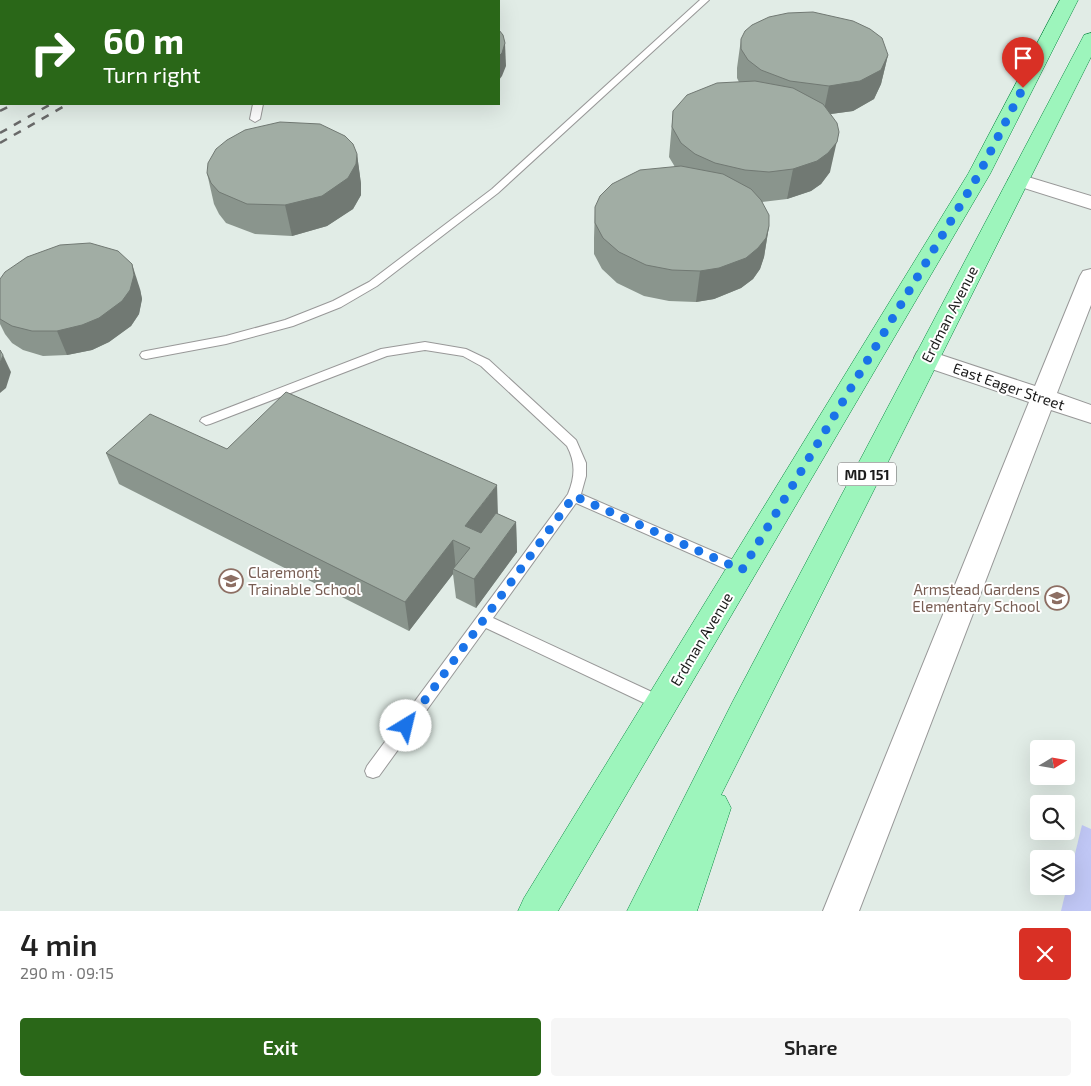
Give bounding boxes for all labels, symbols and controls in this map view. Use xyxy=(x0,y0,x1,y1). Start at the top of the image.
text: 60 m xyxy=(103,19,184,61)
icon: right xyxy=(20,20,85,85)
pin xyxy=(1002,37,1044,88)
icon: arrive xyxy=(1009,44,1037,72)
text: Turn right xyxy=(103,61,201,87)
street label: Erdman Avenue xyxy=(917,263,981,365)
street label: East Eager Street xyxy=(951,358,1068,414)
road number: MD 151 xyxy=(838,462,896,486)
place label: Claremont Trainable School xyxy=(248,563,361,598)
school or university icon: Claremont Trainable School xyxy=(218,568,244,594)
place label: Armstead Gardens Elementary School xyxy=(912,580,1041,615)
school or university icon: Armstead Gardens Elementary School xyxy=(1044,585,1070,611)
street label: Erdman Avenue xyxy=(666,589,736,689)
position arrow xyxy=(379,699,431,751)
north arrow xyxy=(1030,740,1075,785)
map controls xyxy=(1030,740,1075,895)
button: search xyxy=(1030,795,1075,840)
button: layers xyxy=(1030,850,1075,895)
text: 4 min xyxy=(20,926,98,962)
button: close xyxy=(1019,928,1071,980)
text: 290 m · 09:15 xyxy=(20,963,114,982)
button: Exit xyxy=(20,1018,541,1076)
button: Share xyxy=(551,1018,1071,1076)

